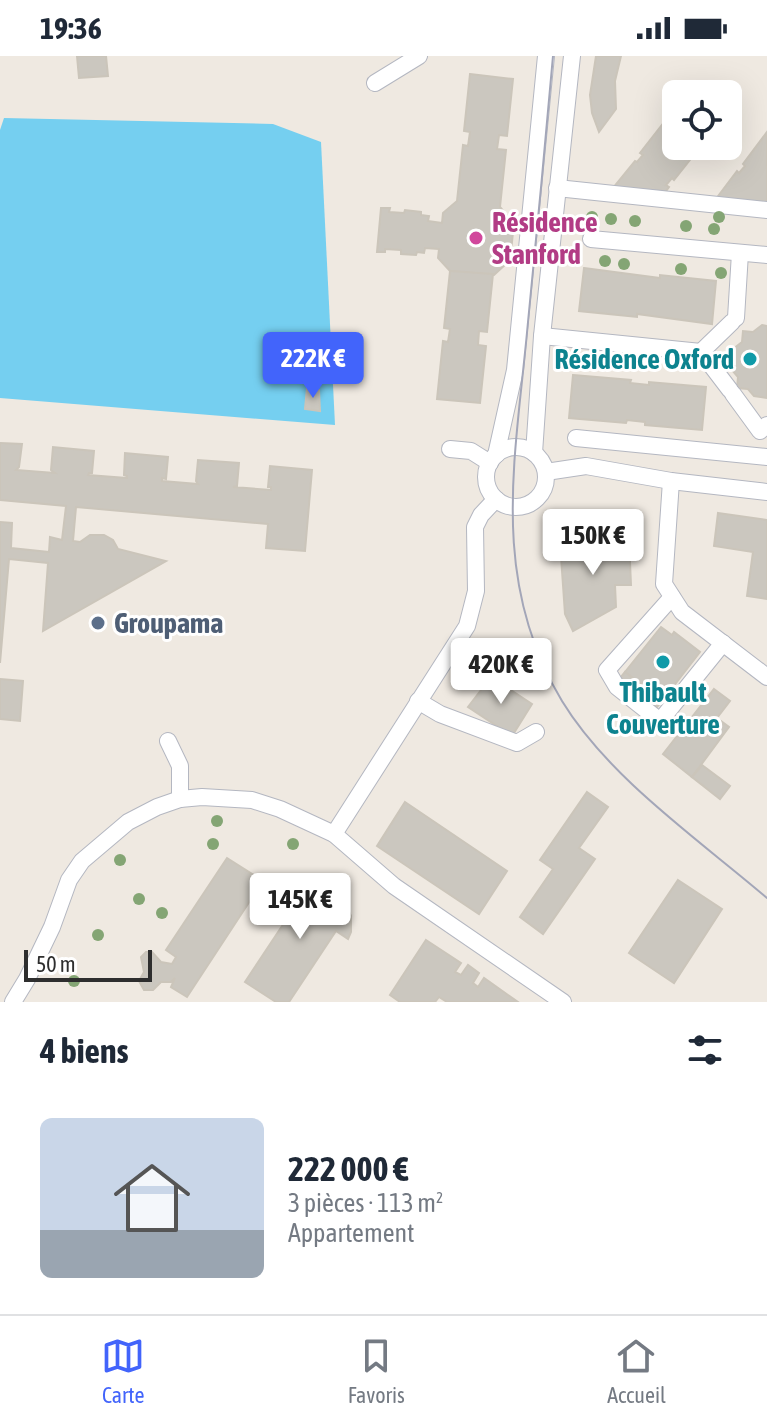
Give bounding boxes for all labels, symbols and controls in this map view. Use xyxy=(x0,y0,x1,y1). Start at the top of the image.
text: 19:36 xyxy=(40,11,102,45)
map controls xyxy=(662,80,742,160)
button: locate xyxy=(662,80,742,160)
place label: Résidence Stanford xyxy=(492,206,598,270)
marker: Résidence Stanford xyxy=(467,229,485,247)
pin: 222K € xyxy=(248,332,378,400)
text: 222K € xyxy=(281,343,345,373)
place label: Résidence Oxford xyxy=(554,343,734,375)
marker: Résidence Oxford xyxy=(741,350,759,368)
pin: 150K € xyxy=(528,509,658,577)
text: 150K € xyxy=(561,520,625,550)
place label: Groupama xyxy=(114,607,223,639)
marker: Groupama xyxy=(89,614,107,632)
pin: 420K € xyxy=(436,638,566,706)
text: 420K € xyxy=(469,649,533,679)
marker: Thibault Couverture xyxy=(654,653,672,671)
place label: Thibault Couverture xyxy=(606,676,720,740)
pin: 145K € xyxy=(235,873,365,941)
text: 145K € xyxy=(268,884,332,914)
scale bar xyxy=(24,946,152,982)
text: 50 m xyxy=(36,951,76,977)
icon: filters xyxy=(683,1028,727,1072)
text: 4 biens xyxy=(40,1031,129,1070)
text: 222 000 € xyxy=(288,1149,409,1188)
icon: home xyxy=(104,1150,200,1246)
text: 3 pièces · 113 m² xyxy=(288,1188,443,1218)
text: Appartement xyxy=(288,1218,415,1248)
tab: Carte xyxy=(101,1334,145,1408)
tab: Favoris xyxy=(348,1334,405,1408)
tab: Accueil xyxy=(607,1334,666,1408)

